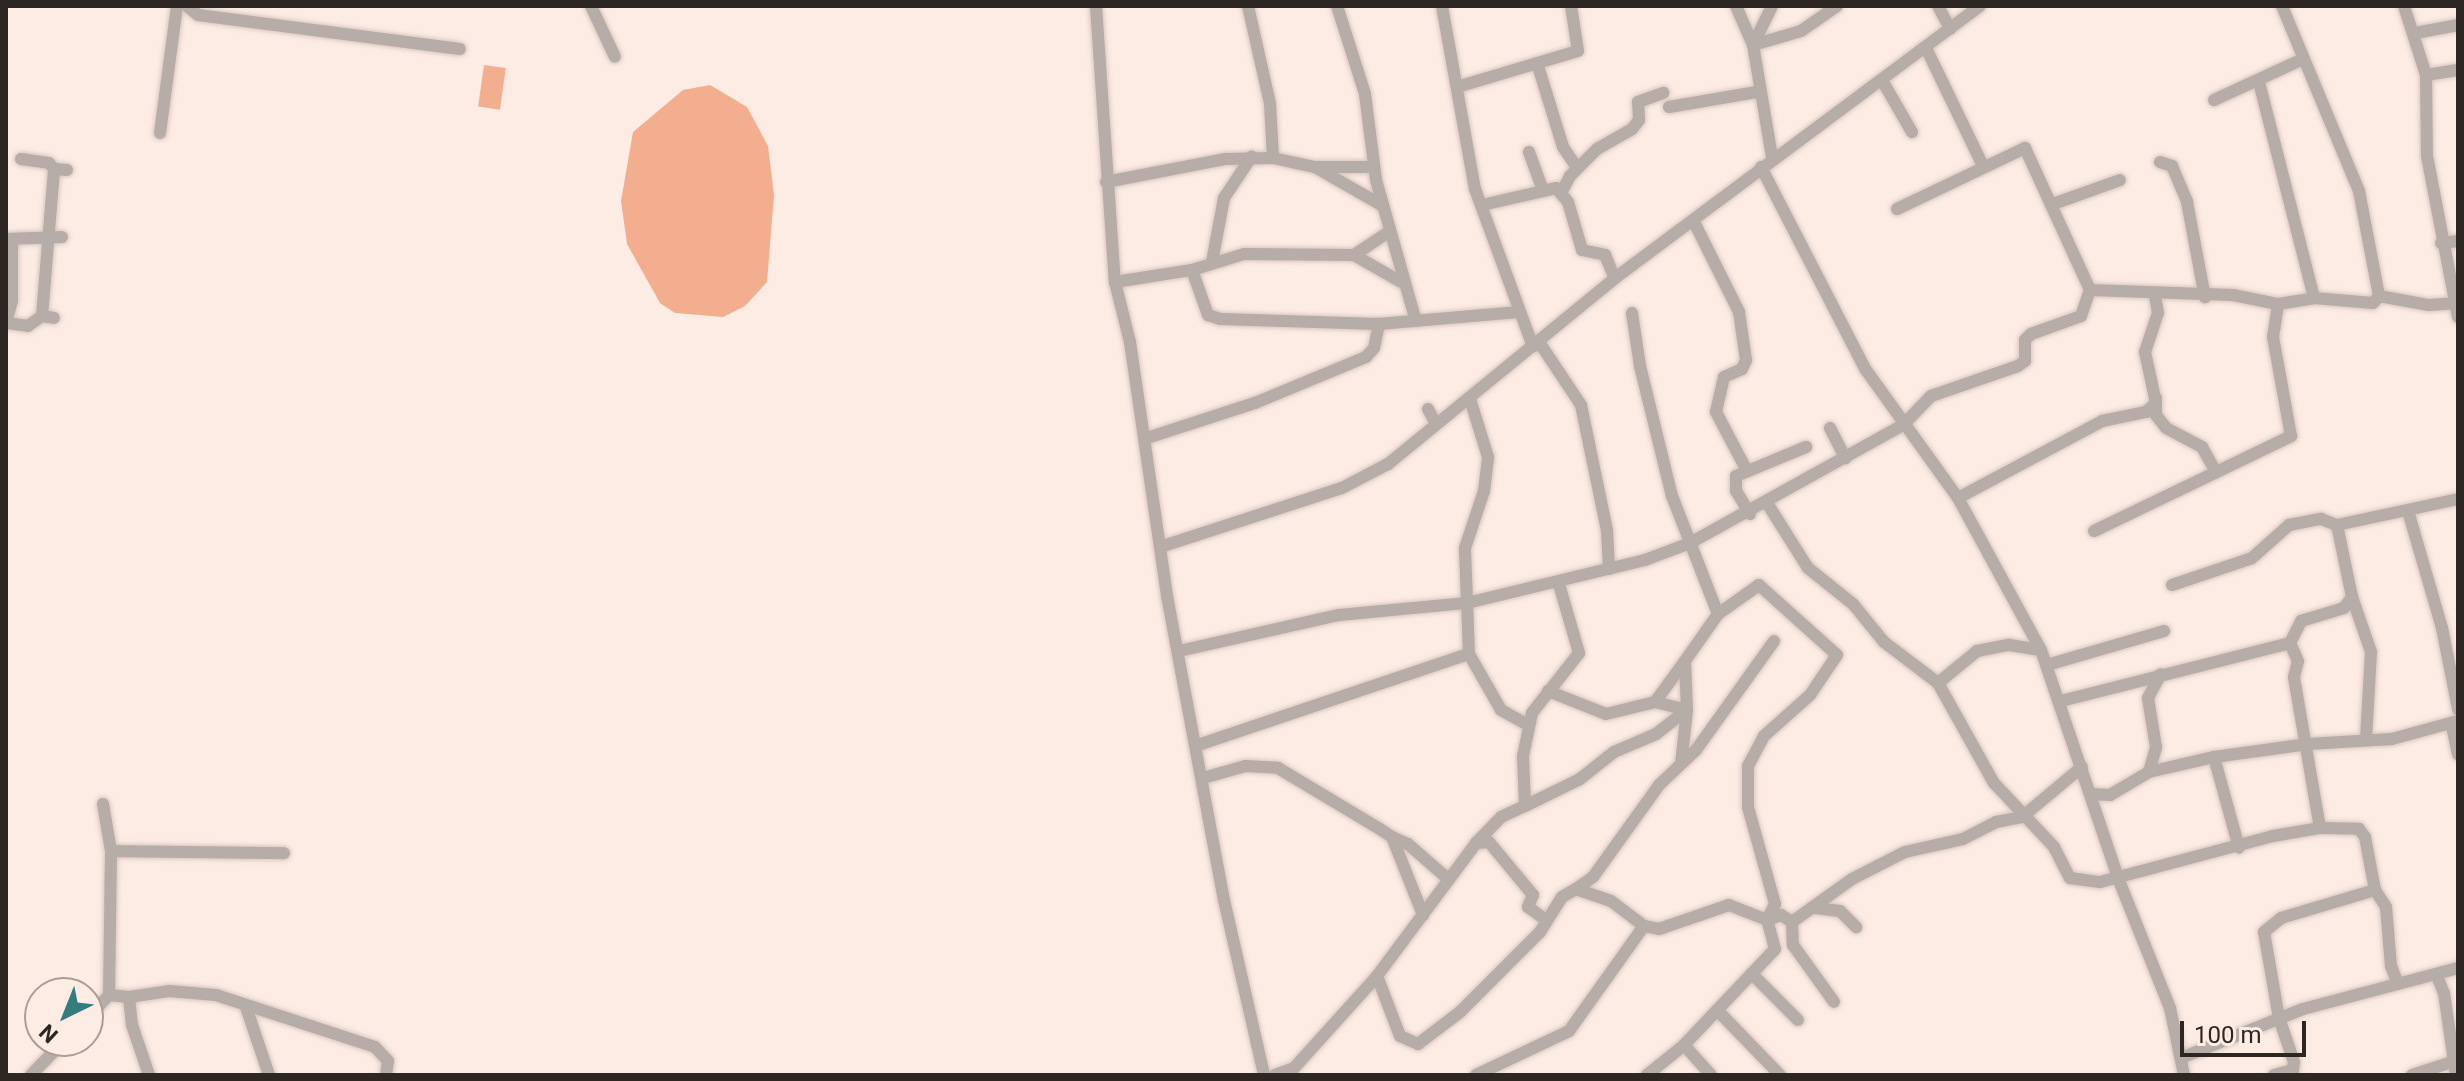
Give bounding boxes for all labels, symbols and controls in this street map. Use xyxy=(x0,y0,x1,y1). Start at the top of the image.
north arrow xyxy=(24,977,104,1057)
scale bar xyxy=(2184,1005,2310,1055)
text: N xyxy=(34,1019,63,1048)
text: 100 m xyxy=(2194,1021,2261,1049)

